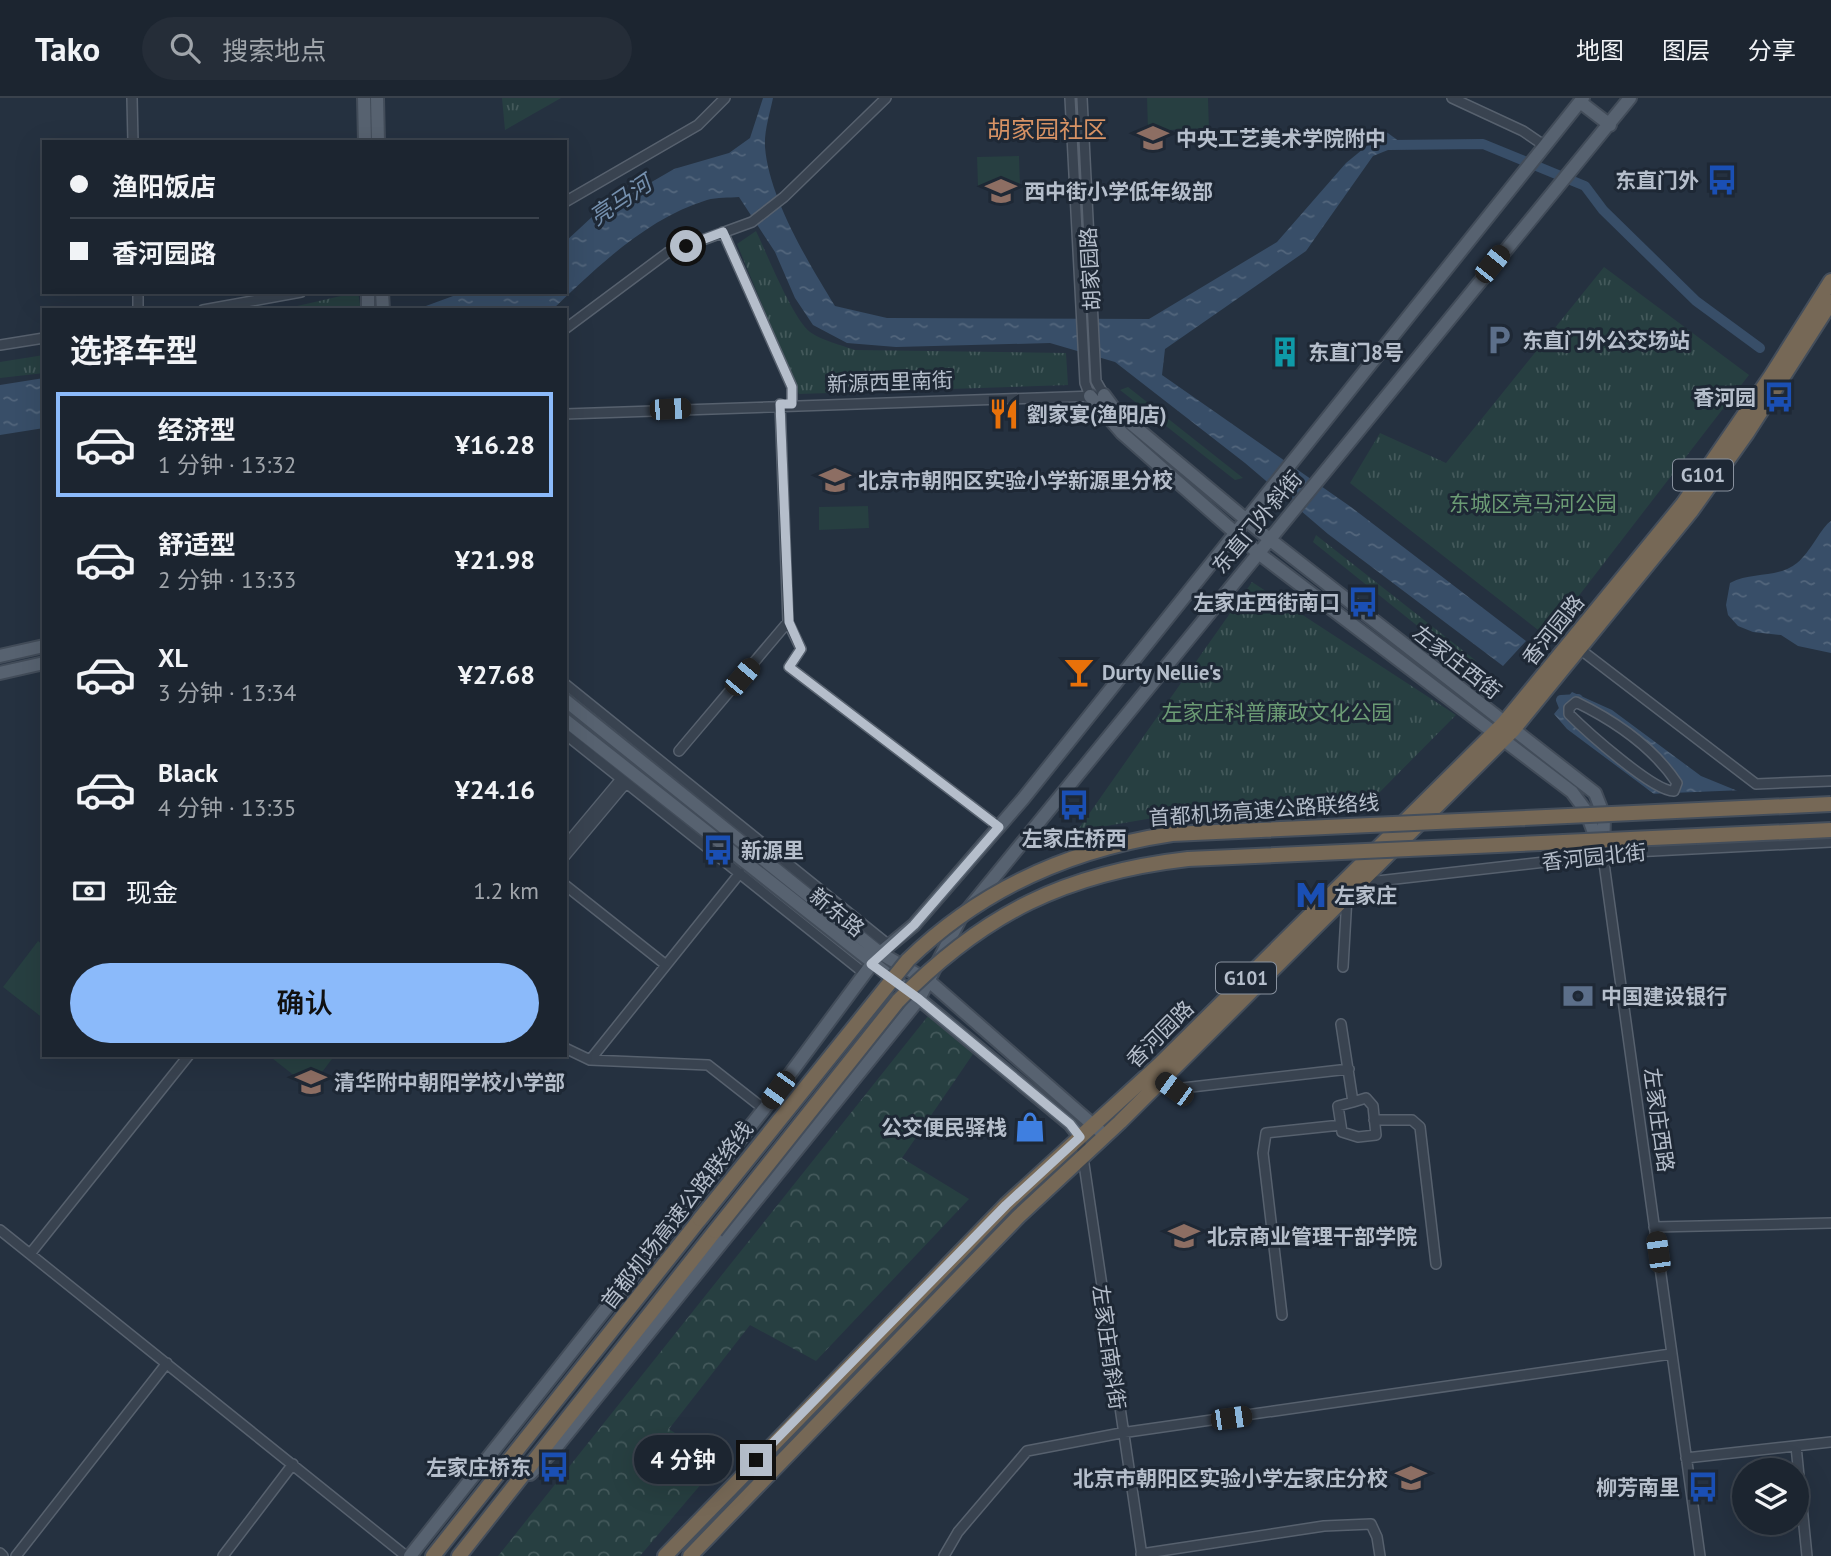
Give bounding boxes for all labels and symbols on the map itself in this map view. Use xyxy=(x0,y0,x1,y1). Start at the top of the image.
district label: 胡家园社区 xyxy=(987,114,1107,145)
school or university icon: 中央工艺美术学院附中 xyxy=(1136,121,1170,155)
place label: 中央工艺美术学院附中 xyxy=(1176,125,1386,152)
bus stop icon: 东直门外 xyxy=(1705,163,1739,197)
water label: 亮马河 xyxy=(583,166,660,231)
place label: 东直门外 xyxy=(1615,167,1699,194)
school or university icon: 西中街小学低年级部 xyxy=(984,174,1018,208)
place label: 西中街小学低年级部 xyxy=(1024,178,1213,205)
street label: 胡家园路 xyxy=(1074,226,1106,312)
route start xyxy=(670,230,702,262)
car xyxy=(1471,241,1514,287)
parking icon: 东直门外公交场站 xyxy=(1482,323,1516,357)
place label: 东直门外公交场站 xyxy=(1522,327,1690,354)
building icon: 东直门8号 xyxy=(1268,335,1302,369)
place label: 东直门8号 xyxy=(1308,339,1404,366)
street label: 新源西里南街 xyxy=(827,366,953,398)
bus stop icon: 香河园 xyxy=(1762,380,1796,414)
place label: 香河园 xyxy=(1693,384,1756,411)
car xyxy=(649,397,692,421)
restaurant icon: 劉家宴(渔阳店) xyxy=(987,397,1021,431)
place label: 劉家宴(渔阳店) xyxy=(1027,401,1167,428)
road number: G101 xyxy=(1673,460,1733,490)
school or university icon: 北京市朝阳区实验小学新源里分校 xyxy=(818,463,852,497)
street label: 东直门外斜街 xyxy=(1206,465,1308,579)
place label: 北京市朝阳区实验小学新源里分校 xyxy=(858,467,1173,494)
park label: 东城区亮马河公园 xyxy=(1449,490,1617,517)
bus stop icon: 左家庄西街南口 xyxy=(1346,585,1380,619)
place label: 左家庄西街南口 xyxy=(1193,589,1340,616)
street label: 香河园路 xyxy=(1516,589,1590,671)
street label: 左家庄西街 xyxy=(1407,619,1507,705)
car xyxy=(721,654,764,700)
bar icon: Durty Nellie's xyxy=(1062,655,1096,689)
place label: Durty Nellie's xyxy=(1102,659,1221,686)
park label: 左家庄科普廉政文化公园 xyxy=(1162,699,1393,726)
bus stop icon: 左家庄桥西 xyxy=(1057,788,1091,822)
street label: 首都机场高速公路联络线 xyxy=(1148,788,1380,832)
place label: 左家庄桥西 xyxy=(1022,825,1127,852)
bus stop icon: 新源里 xyxy=(701,833,735,867)
place label: 新源里 xyxy=(741,837,804,864)
street label: 香河园北街 xyxy=(1540,838,1648,876)
metro station icon: 左家庄 xyxy=(1294,878,1328,912)
street label: 新东路 xyxy=(804,882,870,942)
place label: 左家庄 xyxy=(1334,882,1397,909)
road number: G101 xyxy=(1216,962,1276,993)
bank icon: 中国建设银行 xyxy=(1561,979,1595,1013)
place label: 中国建设银行 xyxy=(1601,983,1727,1010)
street label: 香河园路 xyxy=(1121,995,1199,1073)
school or university icon: 清华附中朝阳学校小学部 xyxy=(294,1065,328,1099)
street label: 左家庄西路 xyxy=(1638,1066,1680,1174)
car xyxy=(758,1067,799,1113)
car xyxy=(1151,1068,1198,1110)
place label: 清华附中朝阳学校小学部 xyxy=(334,1069,565,1096)
shop icon: 公交便民驿栈 xyxy=(1013,1110,1047,1144)
place label: 公交便民驿栈 xyxy=(881,1114,1007,1141)
street label: 首都机场高速公路联络线 xyxy=(595,1116,759,1314)
school or university icon: 北京商业管理干部学院 xyxy=(1167,1219,1201,1253)
place label: 北京商业管理干部学院 xyxy=(1207,1223,1417,1250)
car xyxy=(1645,1230,1672,1274)
street label: 左家庄南斜街 xyxy=(1087,1283,1131,1411)
car xyxy=(1209,1405,1254,1431)
callout: 4 分钟 xyxy=(634,1436,732,1484)
route end xyxy=(740,1444,772,1476)
bus stop icon: 左家庄桥东 xyxy=(537,1450,571,1484)
place label: 左家庄桥东 xyxy=(426,1454,531,1481)
school or university icon: 北京市朝阳区实验小学左家庄分校 xyxy=(1394,1461,1428,1495)
place label: 北京市朝阳区实验小学左家庄分校 xyxy=(1073,1465,1388,1492)
bus stop icon: 柳芳南里 xyxy=(1686,1470,1720,1504)
place label: 柳芳南里 xyxy=(1596,1474,1680,1501)

